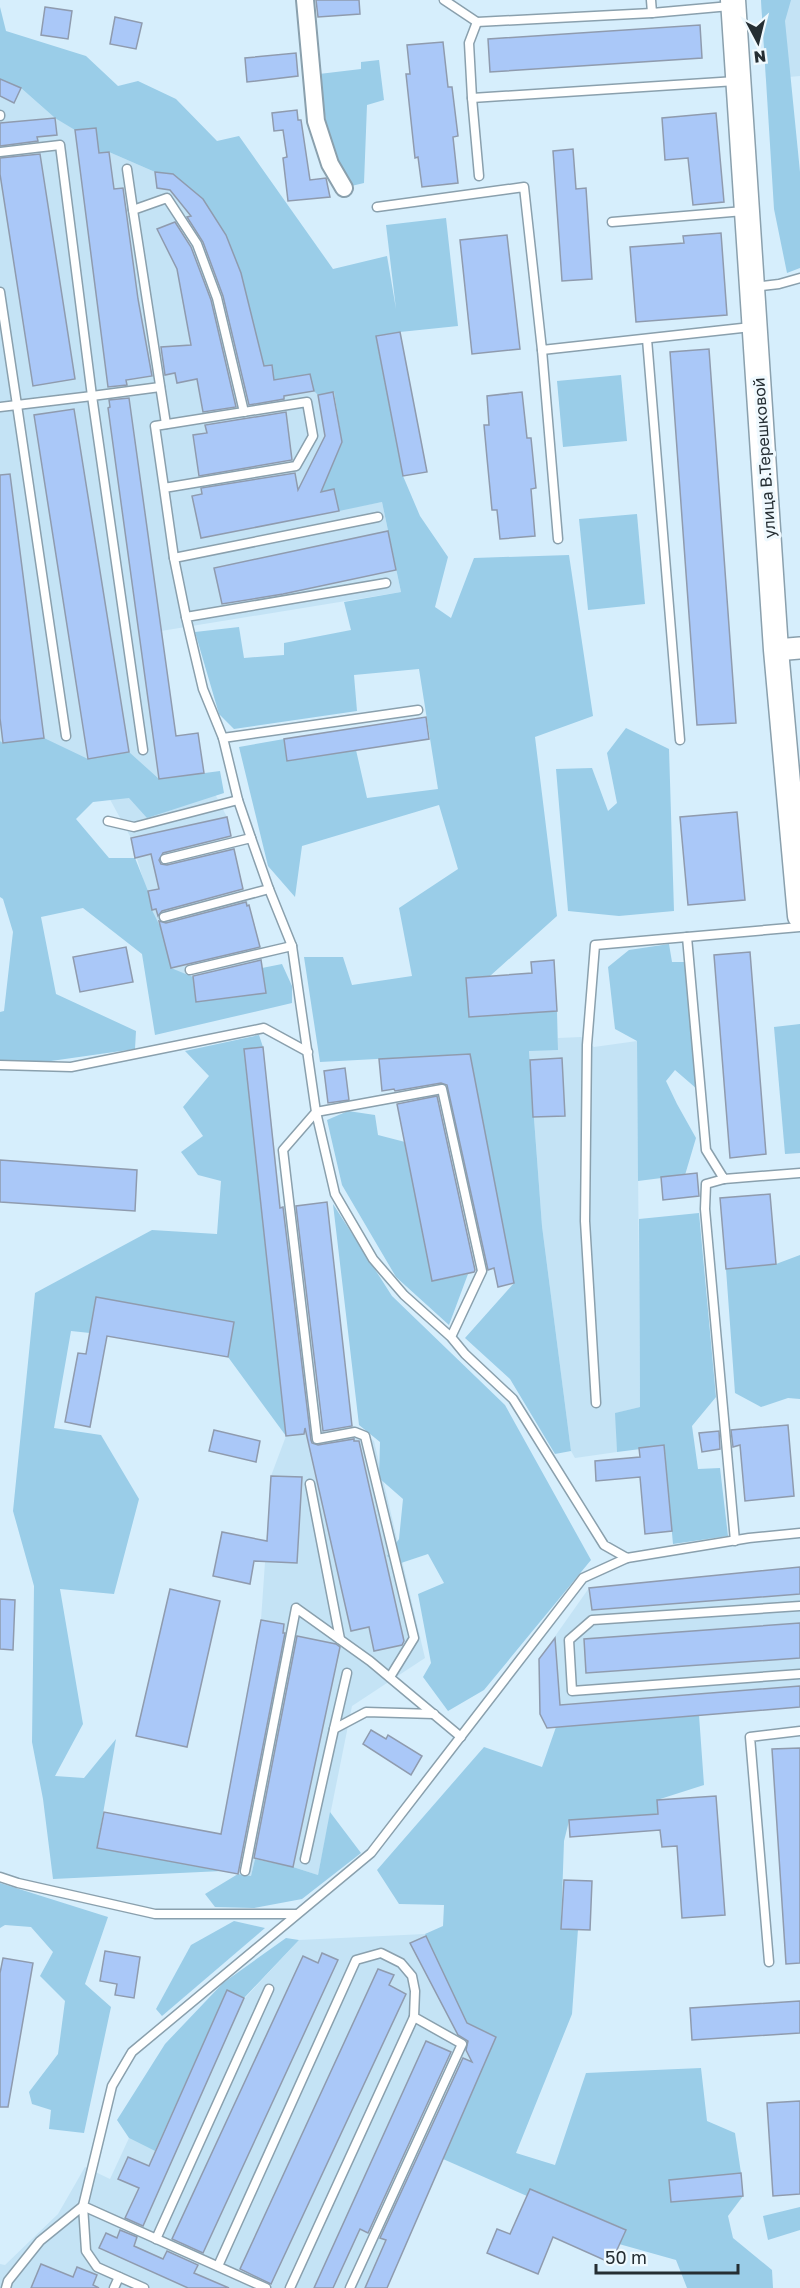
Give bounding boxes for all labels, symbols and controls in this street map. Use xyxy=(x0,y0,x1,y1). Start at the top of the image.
north arrow xyxy=(728,12,788,72)
text: N xyxy=(753,46,767,68)
street label: улица В.Терешковой xyxy=(748,377,780,539)
scale bar xyxy=(596,2237,738,2275)
text: 50 m xyxy=(605,2246,647,2268)

